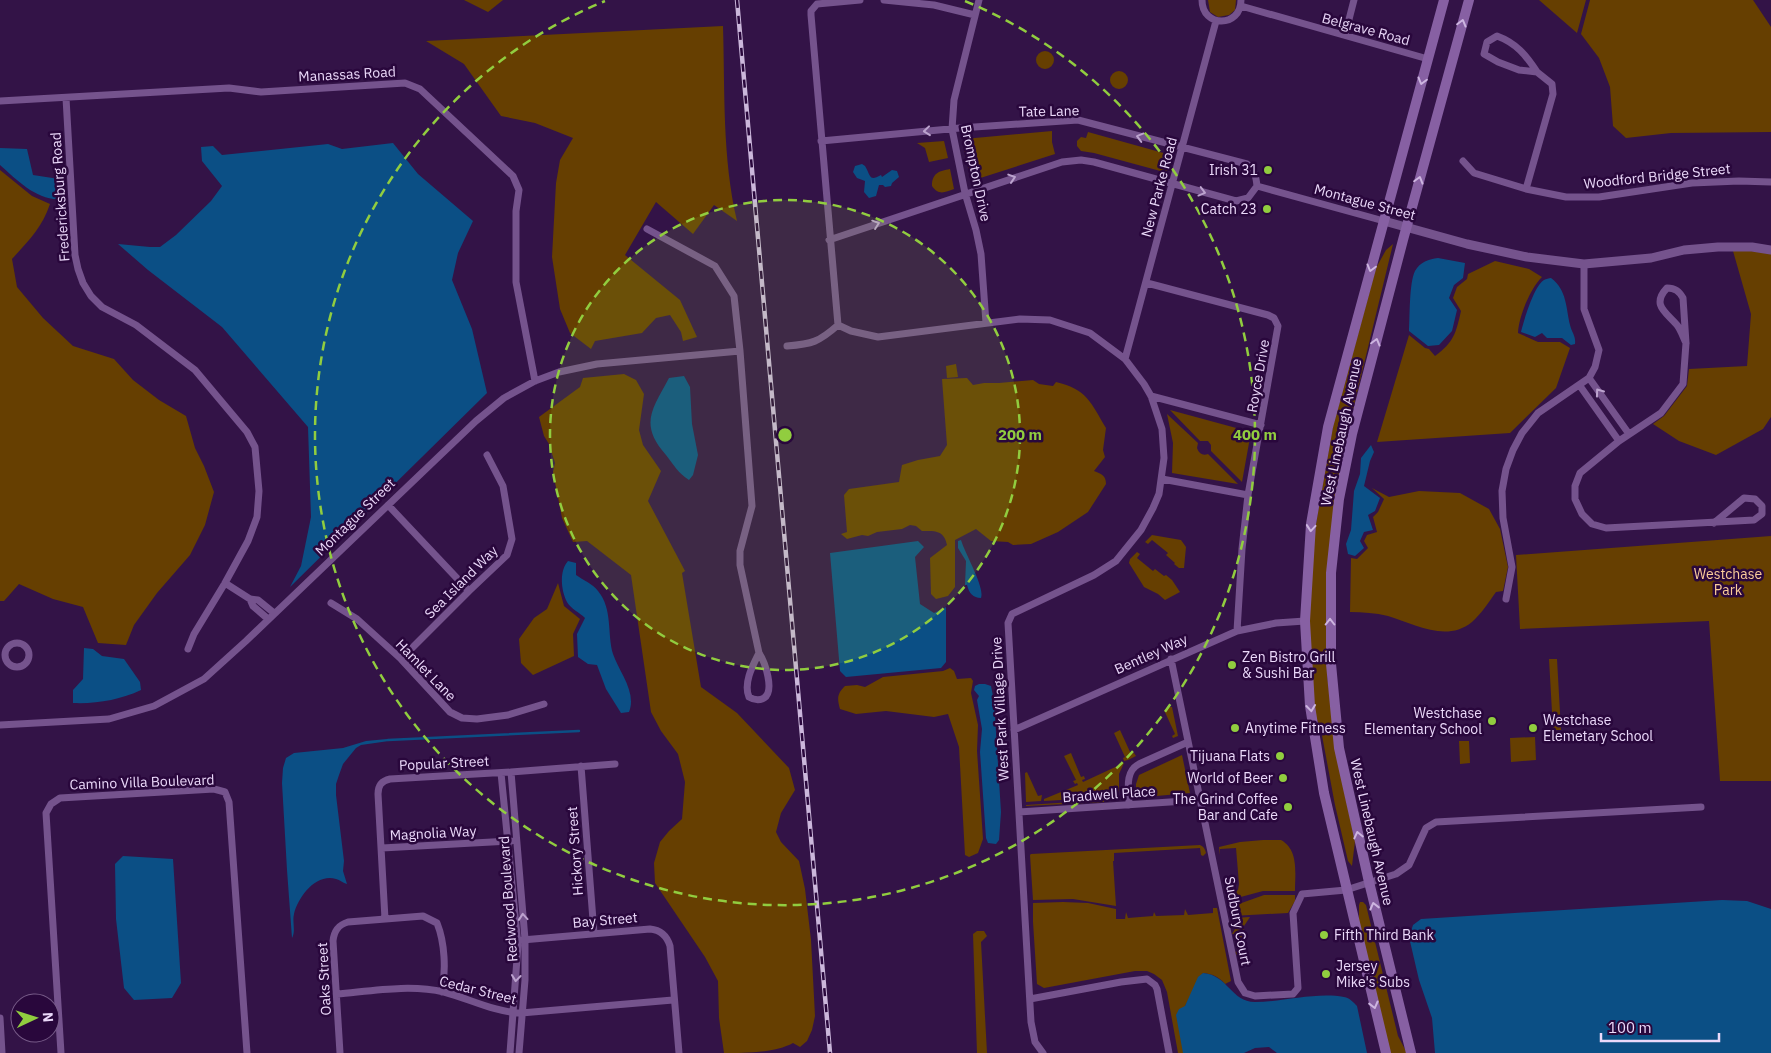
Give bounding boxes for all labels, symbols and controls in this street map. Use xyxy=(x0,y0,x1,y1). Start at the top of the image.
street label: Belgrave Road xyxy=(1320,9,1412,49)
one-way arrow xyxy=(1457,20,1467,28)
street label: Manassas Road xyxy=(298,62,396,86)
one-way arrow xyxy=(1417,76,1427,84)
street label: Tate Lane xyxy=(1019,101,1080,121)
street label: Brompton Drive xyxy=(957,123,995,223)
one-way arrow xyxy=(923,125,931,136)
street label: Fredericksburg Road xyxy=(47,132,73,262)
one-way arrow xyxy=(1136,132,1144,142)
street label: New Parke Road xyxy=(1137,135,1181,239)
street label: Woodford Bridge Street xyxy=(1583,159,1731,193)
place label: Irish 31 xyxy=(1209,161,1258,179)
marker: Irish 31 xyxy=(1262,164,1274,176)
one-way arrow xyxy=(1007,174,1015,184)
one-way arrow xyxy=(1414,176,1424,185)
street label: Montague Street xyxy=(1312,180,1418,224)
one-way arrow xyxy=(1198,186,1206,196)
place label: Catch 23 xyxy=(1201,200,1257,218)
marker: Catch 23 xyxy=(1261,203,1273,215)
one-way arrow xyxy=(871,220,879,230)
one-way arrow xyxy=(1366,264,1377,273)
street label: Royce Drive xyxy=(1243,338,1273,414)
one-way arrow xyxy=(1370,338,1380,346)
street label: West Linebaugh Avenue xyxy=(1317,356,1365,507)
one-way arrow xyxy=(1596,388,1605,398)
text: 200 m xyxy=(998,425,1042,444)
text: 400 m xyxy=(1233,425,1277,444)
centre of rings xyxy=(776,426,794,444)
street label: Montague Street xyxy=(311,474,399,560)
one-way arrow xyxy=(1305,525,1316,533)
street label: Sea Island Way xyxy=(421,542,501,622)
park label: Westchase Park xyxy=(1694,565,1763,599)
one-way arrow xyxy=(1325,618,1335,626)
street label: Bentley Way xyxy=(1112,630,1190,678)
street label: Hamlet Lane xyxy=(392,635,460,705)
street label: West Park Village Drive xyxy=(987,636,1013,782)
place label: Zen Bistro Grill & Sushi Bar xyxy=(1242,648,1336,682)
marker: Zen Bistro Grill & Sushi Bar xyxy=(1226,659,1238,671)
one-way arrow xyxy=(1305,704,1316,712)
place label: Westchase Elementary School xyxy=(1364,704,1482,738)
place label: Westchase Elemetary School xyxy=(1543,711,1653,745)
marker: Westchase Elementary School xyxy=(1486,715,1498,727)
place label: Anytime Fitness xyxy=(1245,719,1346,737)
marker: Anytime Fitness xyxy=(1229,722,1241,734)
marker: Westchase Elemetary School xyxy=(1527,722,1539,734)
place label: Tijuana Flats xyxy=(1190,747,1270,765)
marker: Tijuana Flats xyxy=(1274,750,1286,762)
street label: Popular Street xyxy=(398,752,490,774)
street label: West Linebaugh Avenue xyxy=(1346,757,1398,907)
place label: World of Beer xyxy=(1187,769,1273,787)
street label: Camino Villa Boulevard xyxy=(69,770,215,794)
marker: World of Beer xyxy=(1277,772,1289,784)
street label: Bradwell Place xyxy=(1062,782,1157,806)
place label: The Grind Coffee Bar and Cafe xyxy=(1172,790,1278,824)
marker: The Grind Coffee Bar and Cafe xyxy=(1282,801,1294,813)
street label: Hickory Street xyxy=(563,806,587,896)
street label: Magnolia Way xyxy=(389,822,477,844)
one-way arrow xyxy=(1353,830,1364,839)
street label: Redwood Boulevard xyxy=(495,835,521,963)
street label: Sudbury Court xyxy=(1221,875,1255,967)
one-way arrow xyxy=(1369,901,1380,910)
street label: Bay Street xyxy=(572,908,638,932)
one-way arrow xyxy=(518,913,529,921)
place label: Fifth Third Bank xyxy=(1334,926,1435,944)
marker: Fifth Third Bank xyxy=(1318,929,1330,941)
street label: Oaks Street xyxy=(313,942,335,1016)
place label: Jersey Mike's Subs xyxy=(1336,957,1410,991)
marker: Jersey Mike's Subs xyxy=(1320,968,1332,980)
street label: Cedar Street xyxy=(438,972,518,1008)
one-way arrow xyxy=(511,974,522,982)
north arrow xyxy=(10,993,60,1043)
one-way arrow xyxy=(1369,1001,1379,1009)
scale bar xyxy=(1601,1010,1718,1042)
text: N xyxy=(39,1011,57,1023)
text: 100 m xyxy=(1608,1018,1652,1037)

